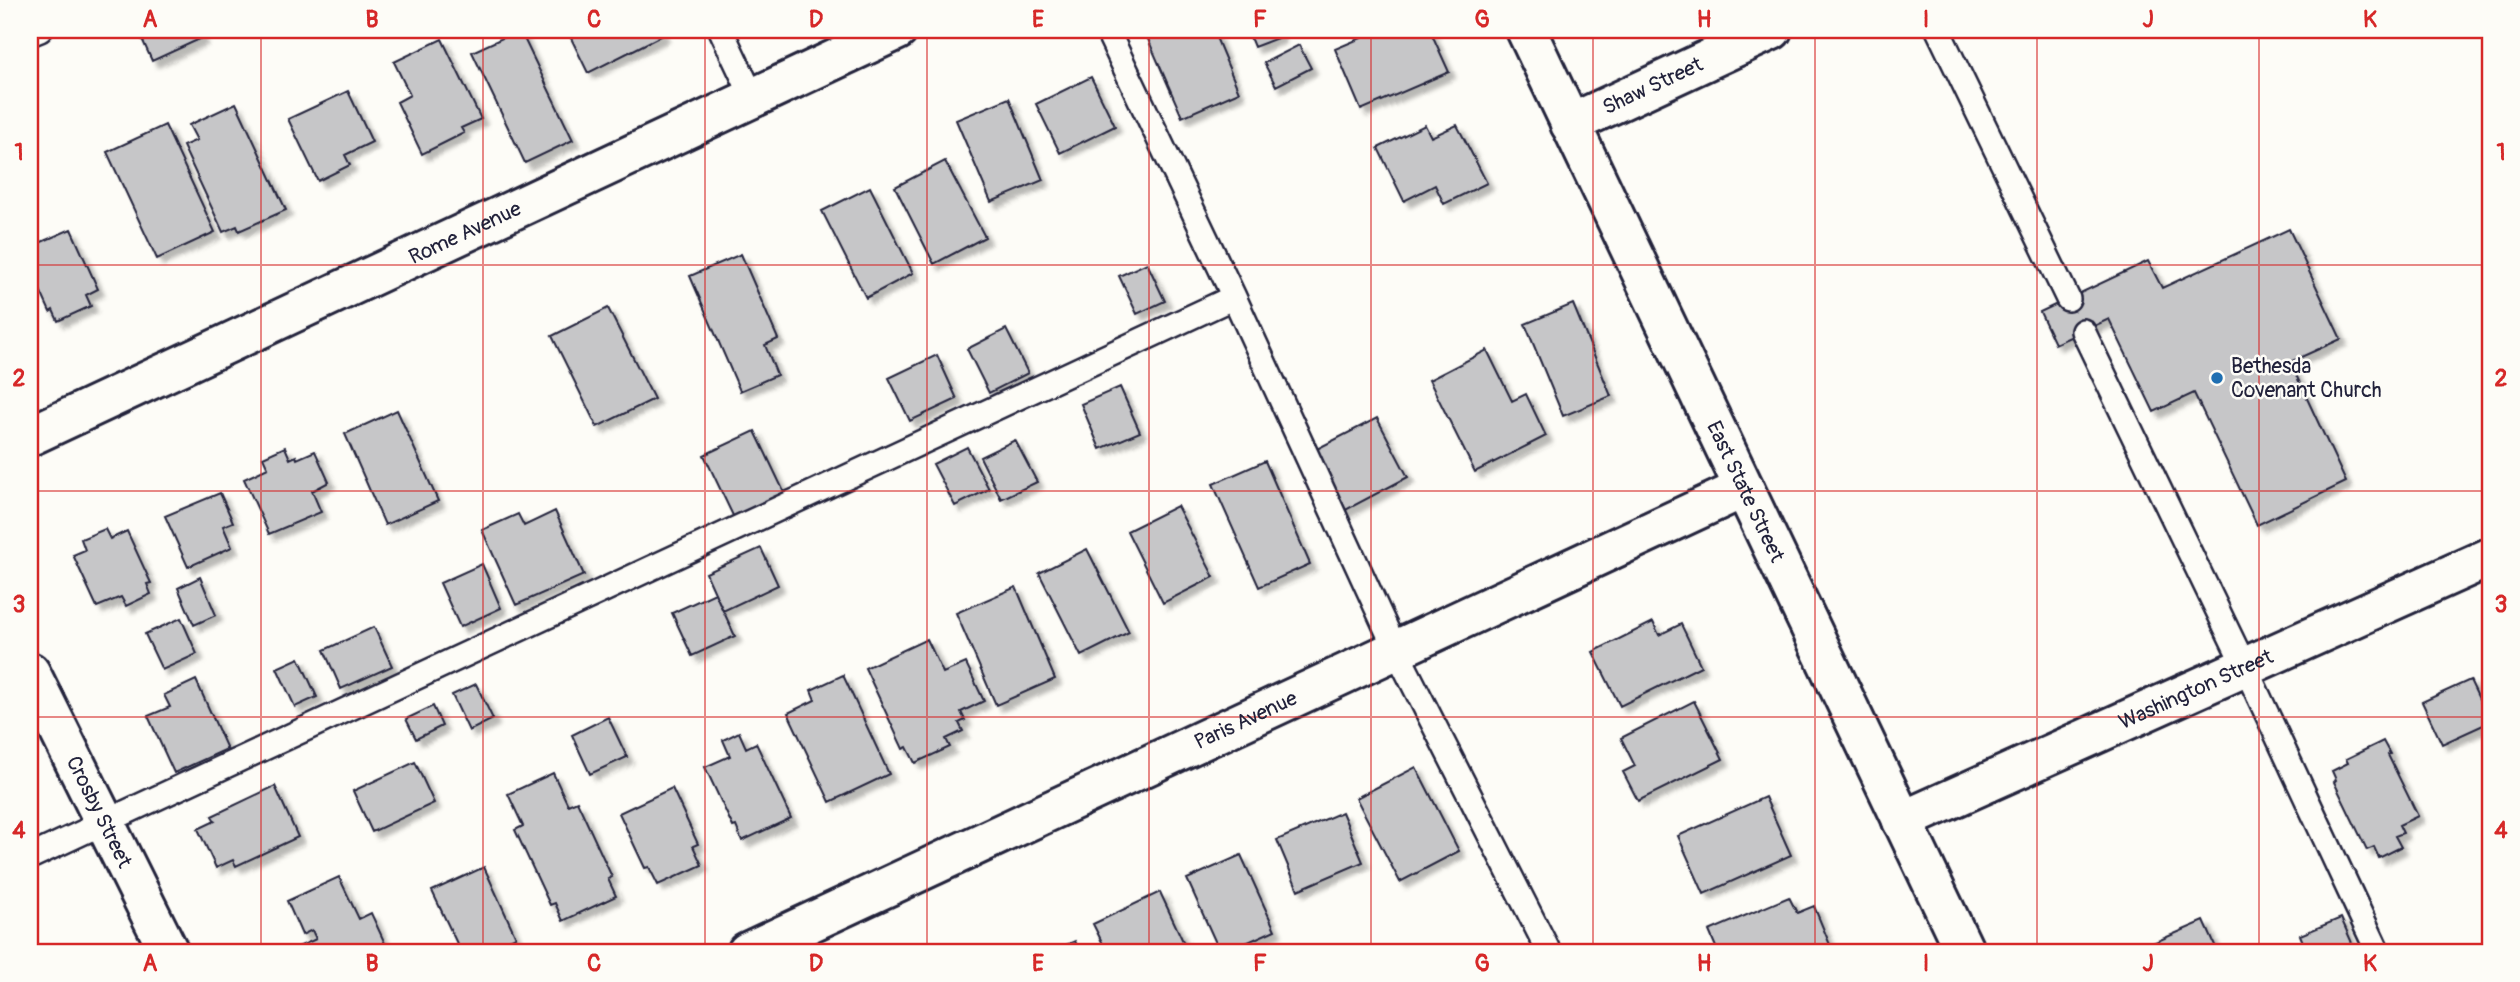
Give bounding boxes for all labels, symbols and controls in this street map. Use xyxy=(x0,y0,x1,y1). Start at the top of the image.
text: A xyxy=(143,5,158,34)
text: B xyxy=(365,5,379,34)
text: C xyxy=(587,5,601,34)
text: D xyxy=(809,5,823,34)
text: E xyxy=(1032,5,1044,34)
text: F xyxy=(1253,5,1267,34)
text: G xyxy=(1474,5,1490,34)
text: H xyxy=(1697,5,1711,34)
text: I xyxy=(1923,5,1929,34)
text: J xyxy=(2142,5,2154,34)
text: K xyxy=(2363,5,2377,34)
street label: Shaw Street xyxy=(1598,51,1708,121)
text: 1 xyxy=(15,138,24,167)
text: 1 xyxy=(2497,138,2506,167)
street label: Rome Avenue xyxy=(404,195,526,271)
place label: Bethesda Covenant Church xyxy=(2231,353,2382,404)
text: 2 xyxy=(13,364,26,393)
text: 2 xyxy=(2495,364,2508,393)
marker: Bethesda Covenant Church xyxy=(2209,370,2225,386)
street label: East State Street xyxy=(1700,417,1791,567)
text: 3 xyxy=(13,590,25,619)
text: 3 xyxy=(2495,590,2507,619)
street label: Washington Street xyxy=(2115,643,2278,736)
street label: Paris Avenue xyxy=(1190,685,1302,756)
street label: Crosby Street xyxy=(60,752,138,873)
text: 4 xyxy=(12,816,26,845)
text: 4 xyxy=(2494,816,2508,845)
text: A xyxy=(143,949,158,978)
text: B xyxy=(365,949,379,978)
text: C xyxy=(587,949,601,978)
text: D xyxy=(809,949,823,978)
text: E xyxy=(1032,949,1044,978)
text: F xyxy=(1253,949,1267,978)
text: G xyxy=(1474,949,1490,978)
text: H xyxy=(1697,949,1711,978)
text: I xyxy=(1923,949,1929,978)
text: J xyxy=(2142,949,2154,978)
text: K xyxy=(2363,949,2377,978)

